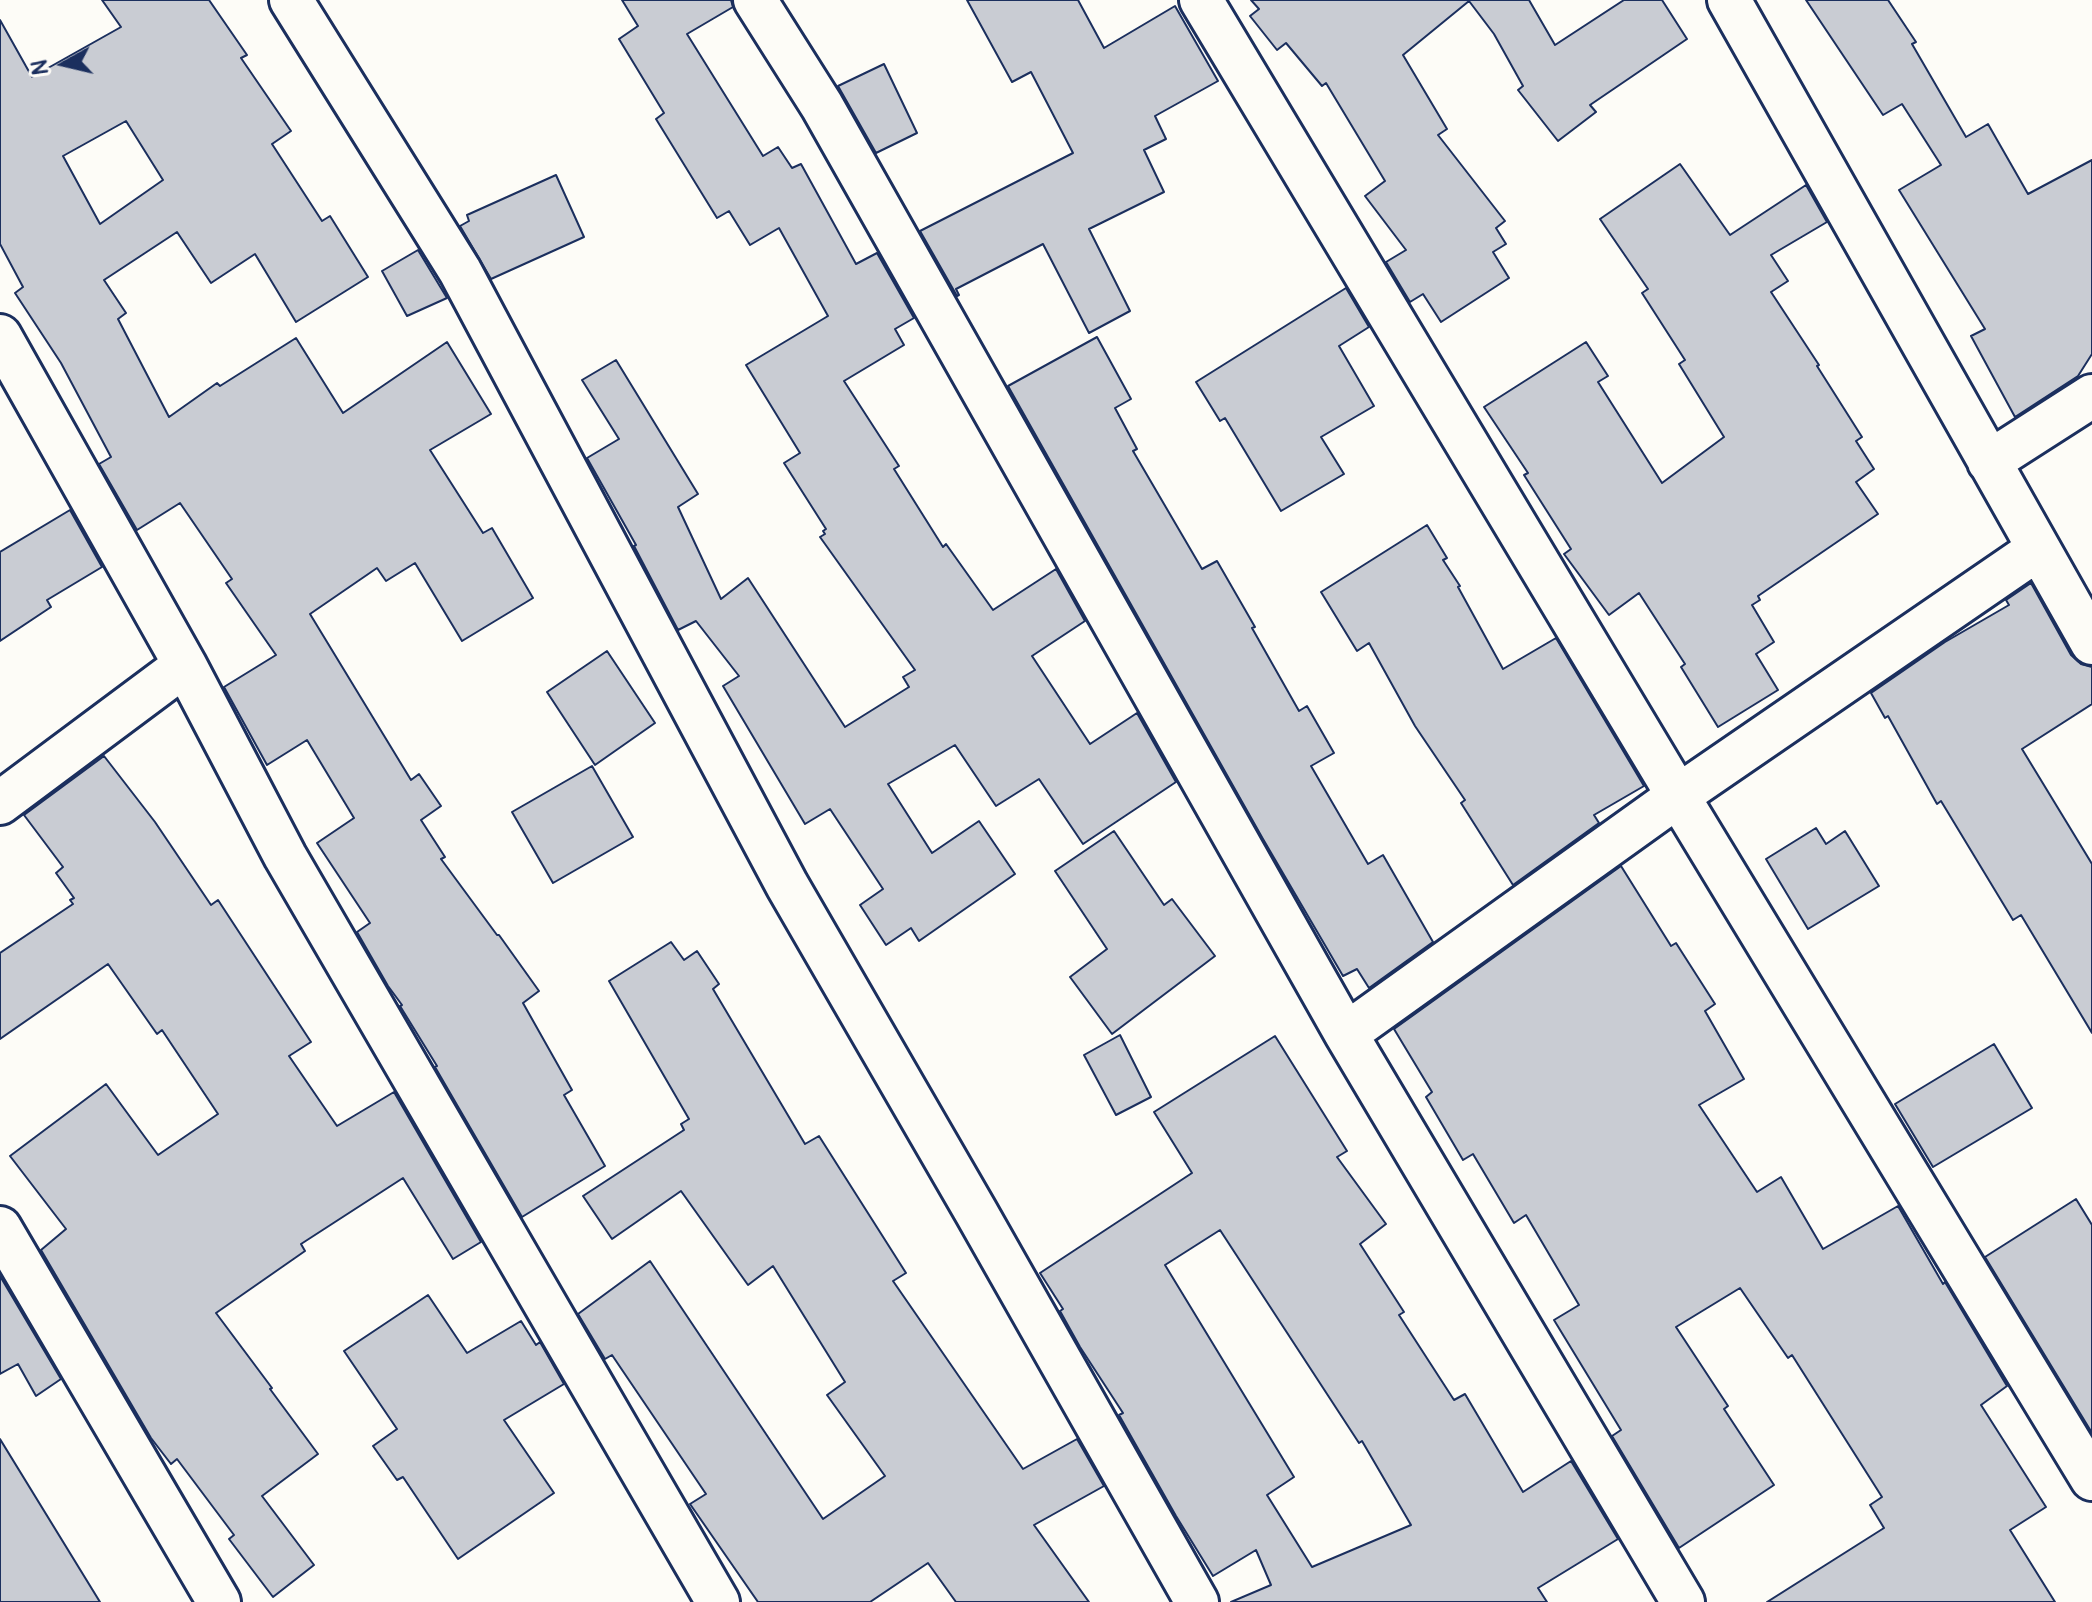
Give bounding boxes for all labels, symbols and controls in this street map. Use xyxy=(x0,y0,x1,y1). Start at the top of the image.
north arrow xyxy=(24,24,104,104)
text: N xyxy=(25,58,55,77)

